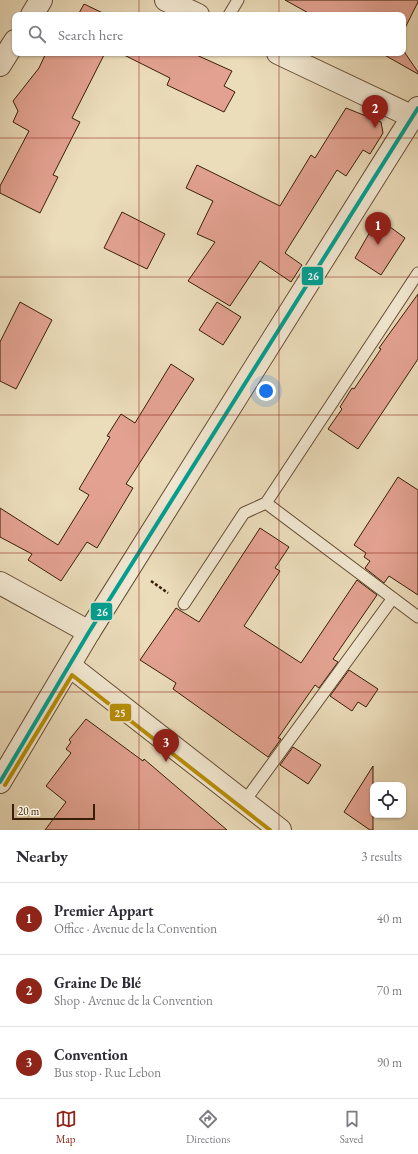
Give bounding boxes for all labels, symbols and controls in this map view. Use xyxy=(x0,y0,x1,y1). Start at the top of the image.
search box xyxy=(12,12,406,56)
icon: search xyxy=(26,23,48,45)
text: Search here xyxy=(58,25,123,44)
pin: 2 xyxy=(362,95,388,128)
pin: 1 xyxy=(365,212,391,245)
line badge: 26 xyxy=(301,266,324,286)
text: 26 xyxy=(307,269,319,283)
your location xyxy=(256,381,276,401)
line badge: 26 xyxy=(90,602,113,621)
text: 26 xyxy=(96,605,108,619)
line badge: 25 xyxy=(109,703,132,722)
text: 25 xyxy=(114,706,126,720)
pin: 3 xyxy=(153,729,179,762)
map controls xyxy=(370,782,406,818)
button: locate xyxy=(370,782,406,818)
scale bar xyxy=(12,802,95,821)
text: 20 m xyxy=(18,804,39,818)
text: Nearby xyxy=(16,845,68,867)
text: 3 results xyxy=(361,848,402,865)
text: Premier Appart xyxy=(54,901,154,920)
text: 1 xyxy=(26,910,32,927)
text: 40 m xyxy=(377,910,402,927)
text: Office · Avenue de la Convention xyxy=(54,920,217,937)
text: Graine De Blé xyxy=(54,973,141,992)
text: 2 xyxy=(26,982,32,999)
text: 70 m xyxy=(377,982,402,999)
text: Shop · Avenue de la Convention xyxy=(54,992,213,1009)
text: Convention xyxy=(54,1045,128,1064)
text: 3 xyxy=(26,1054,32,1071)
text: 90 m xyxy=(377,1054,402,1071)
text: Bus stop · Rue Lebon xyxy=(54,1064,161,1081)
tab: Map xyxy=(55,1108,77,1146)
tab: Directions xyxy=(186,1108,230,1146)
tab: Saved xyxy=(340,1108,363,1146)

